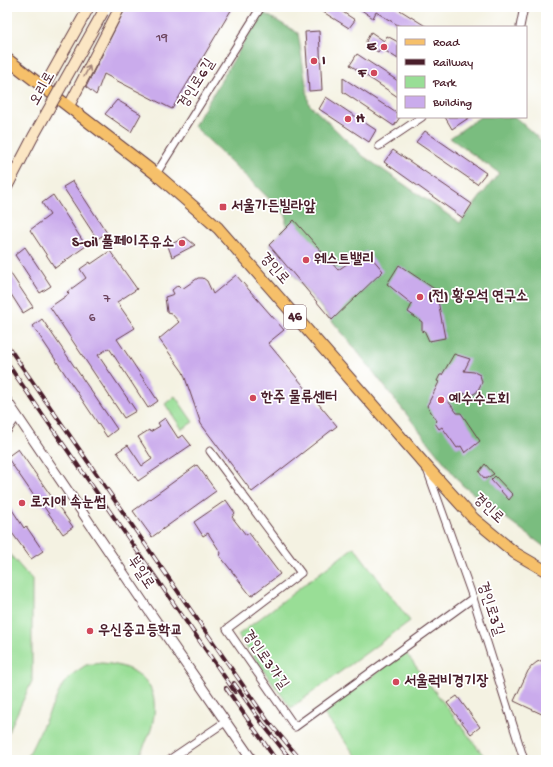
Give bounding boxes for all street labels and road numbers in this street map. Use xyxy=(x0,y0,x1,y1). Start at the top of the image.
street label: 경인로6길 xyxy=(175,56,219,112)
street label: 오리로 xyxy=(26,69,60,109)
street label: 경인로 xyxy=(255,249,293,289)
road number: 46 xyxy=(284,305,306,329)
street label: 경인로 xyxy=(469,490,507,528)
street label: 부일로 xyxy=(122,553,158,593)
street label: 경인로3길 xyxy=(473,580,507,638)
street label: 경인로3가길 xyxy=(238,627,292,693)

